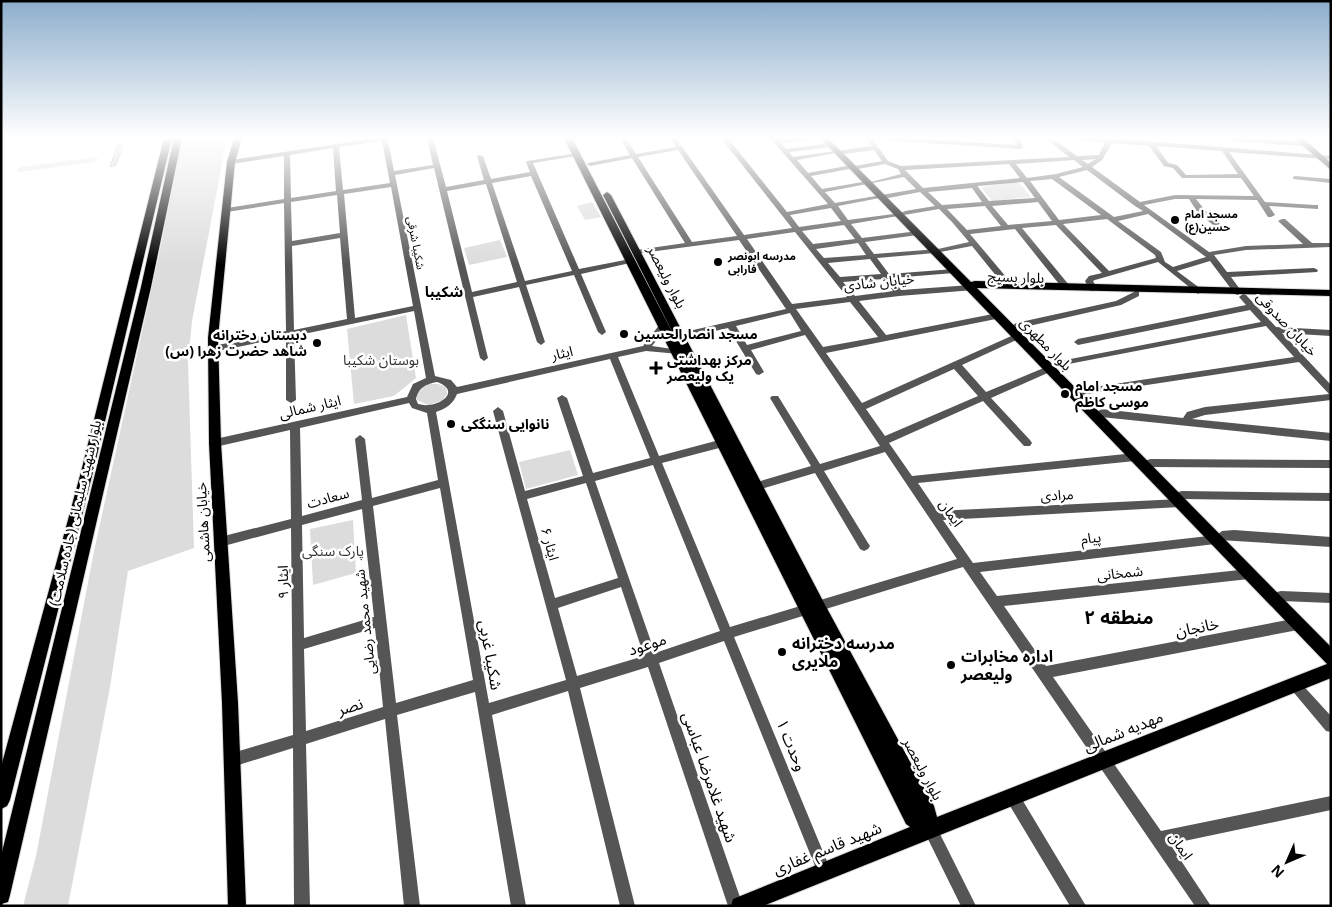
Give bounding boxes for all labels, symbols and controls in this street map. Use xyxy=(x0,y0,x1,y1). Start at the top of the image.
place label: مسجد امام حسین(ع) xyxy=(1185,206,1238,235)
marker: مسجد امام حسین(ع) xyxy=(1169,214,1181,226)
street label: شکیبا شرقی xyxy=(404,215,429,271)
street label: بلوار ولیعصر xyxy=(643,241,691,312)
place label: مدرسه ابونصر فارابی xyxy=(727,248,796,276)
marker: مدرسه ابونصر فارابی xyxy=(712,256,724,268)
street label: بلوار بسیج xyxy=(987,266,1045,289)
street label: خیابان شادی xyxy=(843,268,915,295)
district label: شکیبا xyxy=(425,281,463,301)
street label: خیابان صدوقی xyxy=(1253,287,1322,360)
street label: بلوار مطهری xyxy=(1016,313,1077,375)
place label: مسجد انصارالحسین xyxy=(634,324,758,343)
place label: دبستان دخترانه شاهد حضرت زهرا (س) xyxy=(165,325,307,360)
marker: مسجد انصارالحسین xyxy=(618,328,630,340)
marker: دبستان دخترانه شاهد حضرت زهرا (س) xyxy=(311,337,323,349)
street label: ایثار xyxy=(548,341,575,364)
park label: بوستان شکیبا xyxy=(343,350,419,369)
place label: مرکز بهداشتی یک ولیعصر xyxy=(666,350,752,385)
marker: مرکز بهداشتی یک ولیعصر xyxy=(649,361,663,375)
place label: مسجد امام موسی کاظم xyxy=(1075,376,1149,413)
marker: مسجد امام موسی کاظم xyxy=(1059,388,1071,400)
street label: ایثار شمالی xyxy=(277,390,343,423)
place label: نانوایی سنگکی xyxy=(461,414,549,433)
street label: بلوار شهید سلیمانی (جاده سلامت) xyxy=(44,418,105,608)
marker: نانوایی سنگکی xyxy=(445,418,457,430)
street label: خیابان هاشمی xyxy=(191,482,214,563)
street label: سعادت xyxy=(305,483,351,512)
street label: مرادی xyxy=(1040,484,1074,505)
street label: ایمان xyxy=(935,495,968,530)
street label: ایثار ۶ xyxy=(537,525,564,563)
street label: پیام xyxy=(1080,527,1102,550)
park label: پارک سنگی xyxy=(302,541,364,561)
street label: شمخانی xyxy=(1096,561,1144,584)
street label: ایثار ۹ xyxy=(273,565,292,599)
street label: شهید محمد رضایی xyxy=(350,568,379,676)
district label: منطقه ۲ xyxy=(1084,604,1154,630)
street label: خانجان xyxy=(1173,612,1221,642)
street label: شکیبا غربی xyxy=(474,618,508,692)
street label: موعود xyxy=(625,627,669,661)
place label: مدرسه دخترانه ملایری xyxy=(792,632,895,672)
place label: اداره مخابرات ولیعصر xyxy=(960,645,1053,685)
marker: مدرسه دخترانه ملایری xyxy=(776,646,788,658)
marker: اداره مخابرات ولیعصر xyxy=(945,659,957,671)
street label: نصر xyxy=(333,692,366,721)
street label: مهدیه شمالی xyxy=(1080,705,1166,757)
street label: شهید غلامرضا عباسی xyxy=(677,709,743,845)
street label: وحدت ۱ xyxy=(772,716,812,774)
street label: بلوار ولیعصر xyxy=(899,733,948,803)
street label: شهید قاسم غفاری xyxy=(769,816,885,882)
street label: ایمان xyxy=(1165,828,1198,863)
north arrow xyxy=(1262,837,1312,887)
text: N xyxy=(1267,861,1288,882)

